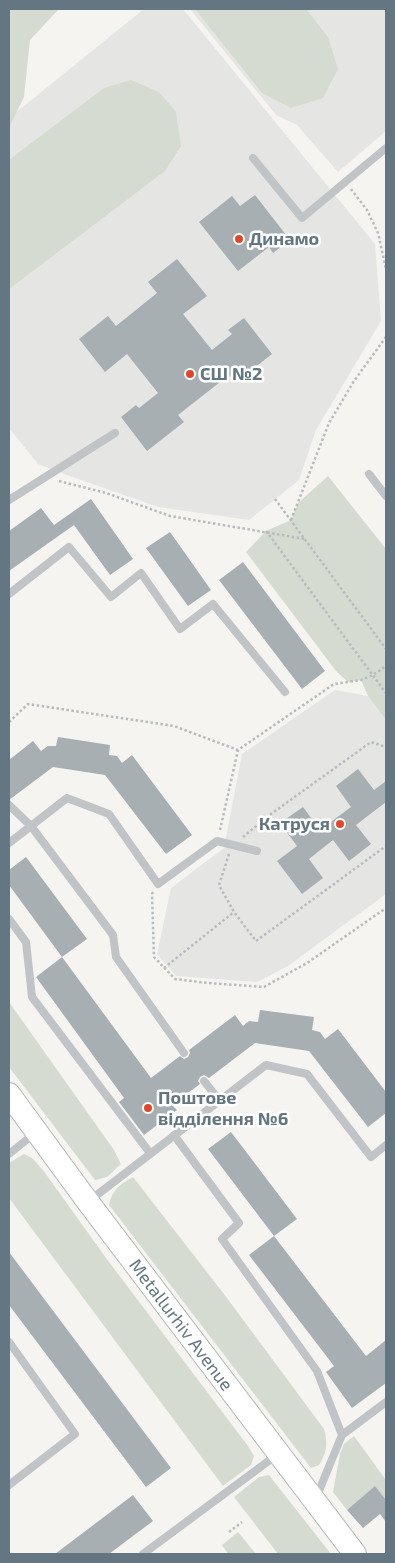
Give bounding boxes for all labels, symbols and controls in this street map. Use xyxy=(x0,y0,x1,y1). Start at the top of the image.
place label: Динамо xyxy=(249,228,319,250)
marker: Динамо xyxy=(233,233,245,245)
place label: СШ №2 xyxy=(200,363,262,385)
marker: СШ №2 xyxy=(184,368,196,380)
place label: Катруся xyxy=(259,813,330,835)
marker: Катруся xyxy=(334,818,346,830)
place label: Поштове відділення №6 xyxy=(158,1087,288,1130)
marker: Поштове відділення №6 xyxy=(142,1102,154,1114)
street label: Metallurhiv Avenue xyxy=(124,1255,238,1395)

